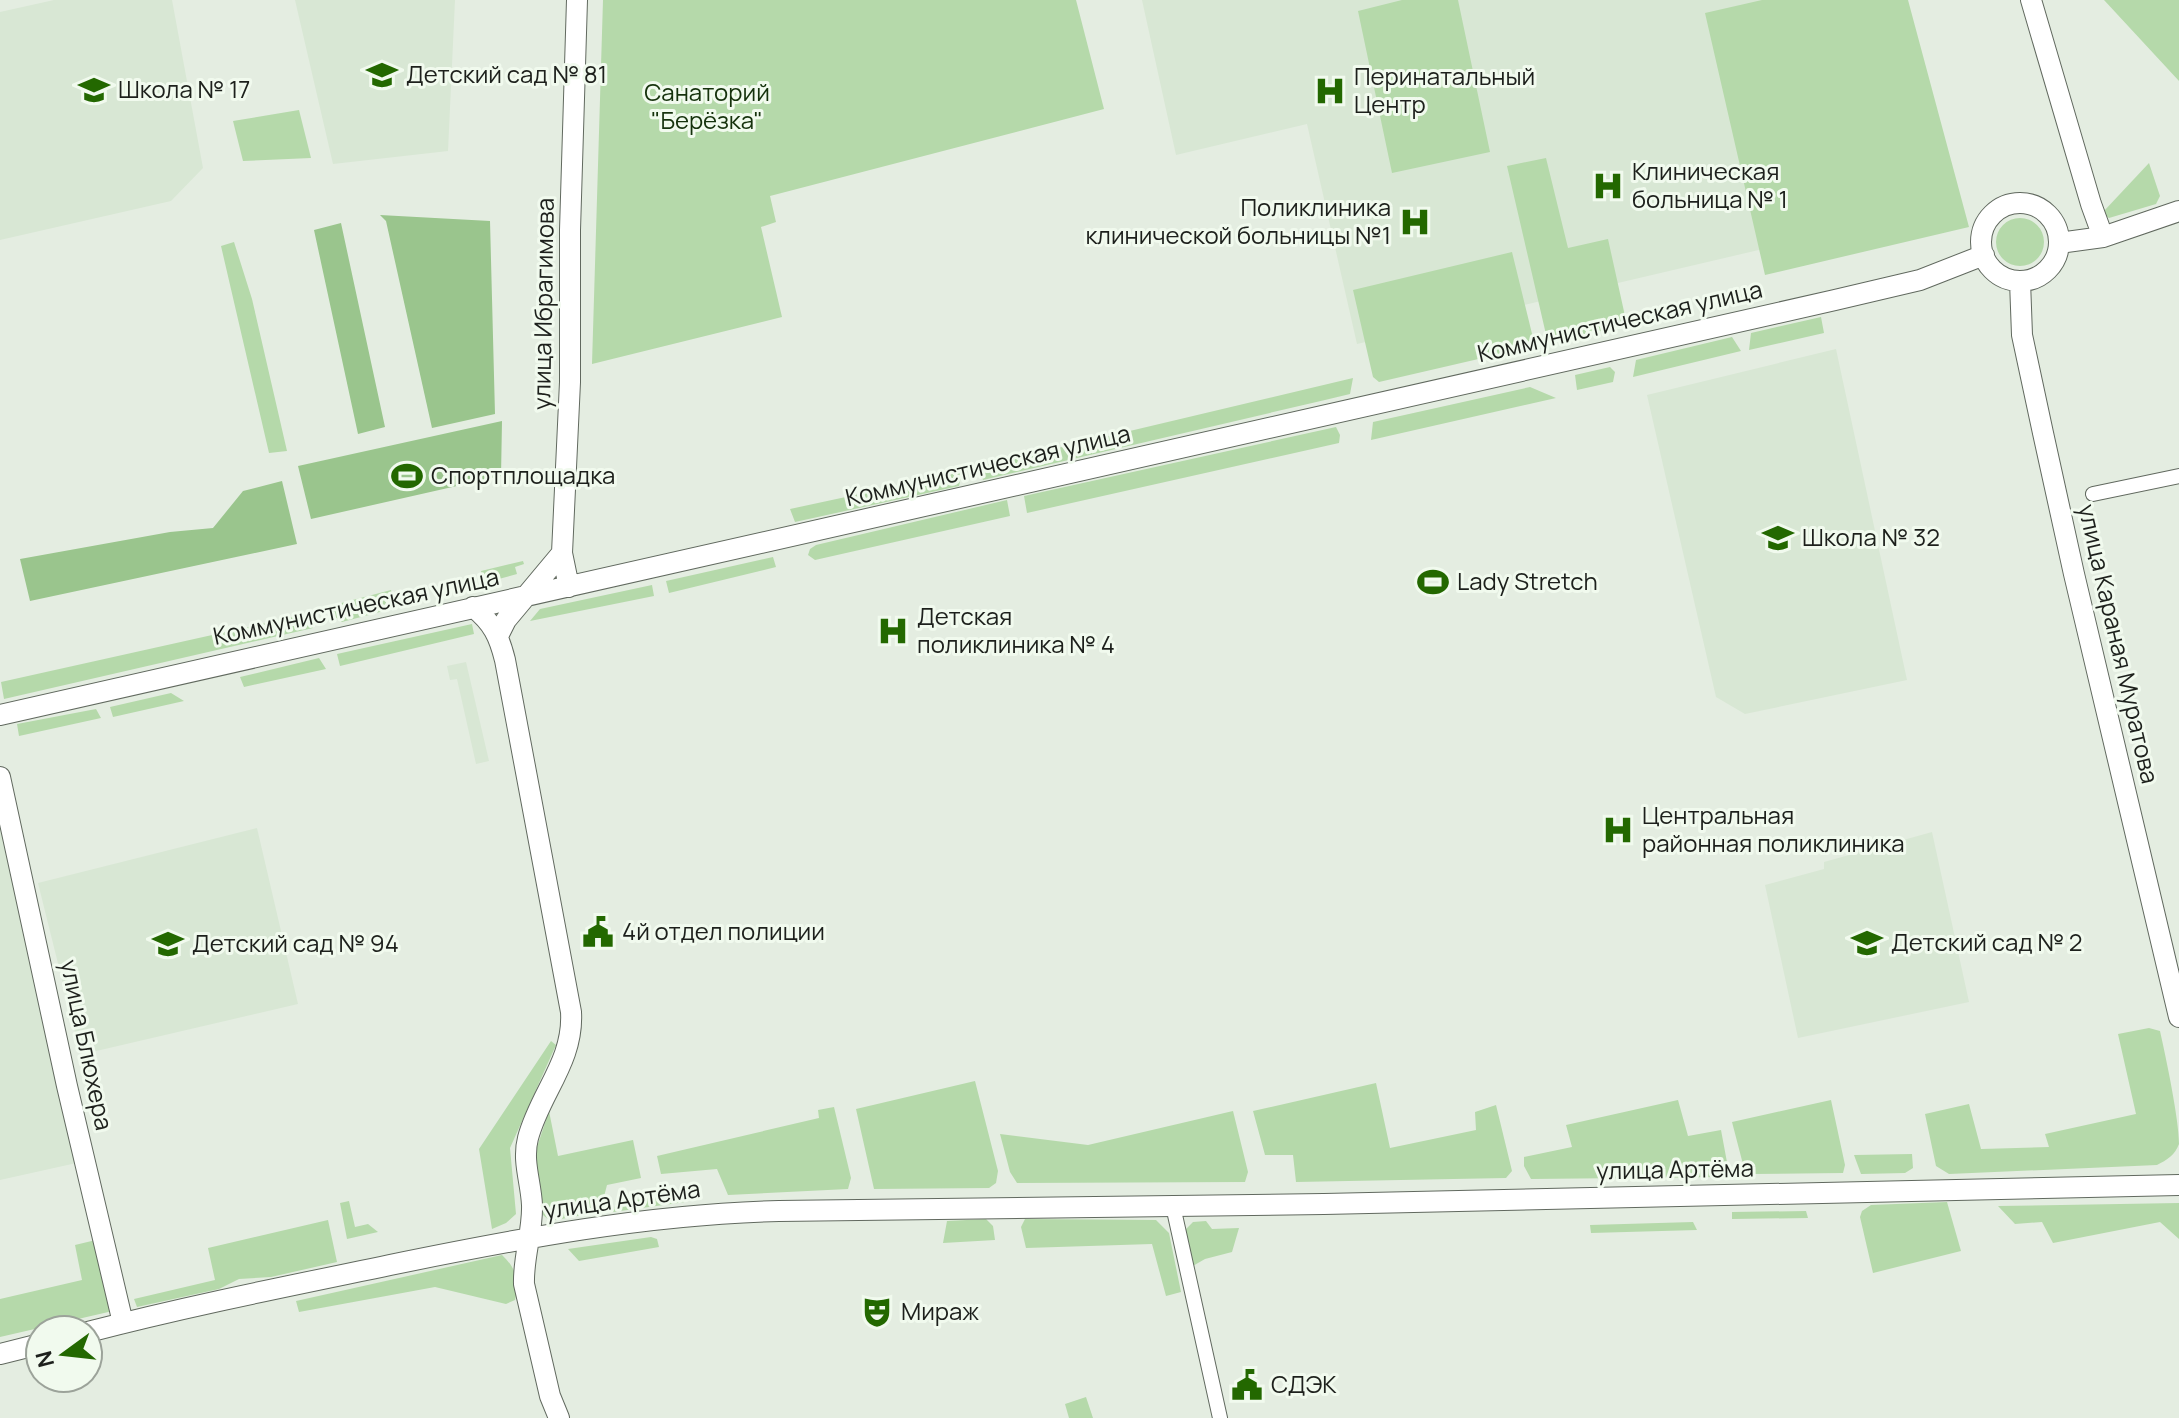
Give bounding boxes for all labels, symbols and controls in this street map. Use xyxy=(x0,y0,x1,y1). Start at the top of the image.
place label: Детский сад № 81 xyxy=(406,57,607,90)
school or university icon: Детский сад № 81 xyxy=(365,58,399,92)
place label: Перинатальный Центр xyxy=(1354,59,1535,120)
place label: Школа № 17 xyxy=(118,72,250,105)
school or university icon: Школа № 17 xyxy=(77,73,111,107)
hospital icon: Перинатальный Центр xyxy=(1313,74,1347,108)
park label: Санаторий "Берёзка" xyxy=(644,75,770,136)
place label: Клиническая больница № 1 xyxy=(1632,154,1788,215)
hospital icon: Клиническая больница № 1 xyxy=(1591,169,1625,203)
place label: Поликлиника клинической больницы №1 xyxy=(1085,190,1391,251)
street label: улица Ибрагимова xyxy=(524,198,561,410)
hospital icon: Поликлиника клинической больницы №1 xyxy=(1398,205,1432,239)
street label: Коммунистическая улица xyxy=(1474,272,1765,369)
street label: Коммунистическая улица xyxy=(842,416,1133,513)
place label: Спортплощадка xyxy=(431,458,615,491)
sports icon: Спортплощадка xyxy=(390,459,424,493)
street label: улица Караная Муратова xyxy=(2071,501,2168,787)
place label: Школа № 32 xyxy=(1802,520,1940,553)
school or university icon: Школа № 32 xyxy=(1761,521,1795,555)
street label: Коммунистическая улица xyxy=(210,559,502,652)
place label: Lady Stretch xyxy=(1457,564,1598,597)
sports icon: Lady Stretch xyxy=(1416,565,1450,599)
place label: Детская поликлиника № 4 xyxy=(917,599,1115,660)
hospital icon: Детская поликлиника № 4 xyxy=(876,614,910,648)
place label: Центральная районная поликлиника xyxy=(1642,798,1905,859)
hospital icon: Центральная районная поликлиника xyxy=(1601,813,1635,847)
place label: 4й отдел полиции xyxy=(622,914,825,947)
public building icon: 4й отдел полиции xyxy=(581,915,615,949)
place label: Детский сад № 2 xyxy=(1891,925,2083,958)
place label: Детский сад № 94 xyxy=(192,926,399,959)
school or university icon: Детский сад № 2 xyxy=(1850,926,1884,960)
school or university icon: Детский сад № 94 xyxy=(151,927,185,961)
street label: улица Блюхера xyxy=(53,956,122,1133)
street label: улица Артёма xyxy=(1596,1151,1754,1186)
street label: улица Артёма xyxy=(541,1171,702,1226)
place label: Мираж xyxy=(901,1294,979,1327)
theatre icon: Мираж xyxy=(860,1295,894,1329)
north arrow xyxy=(24,1314,104,1394)
text: N xyxy=(28,1348,61,1371)
place label: СДЭК xyxy=(1271,1367,1337,1400)
public building icon: СДЭК xyxy=(1230,1368,1264,1402)

